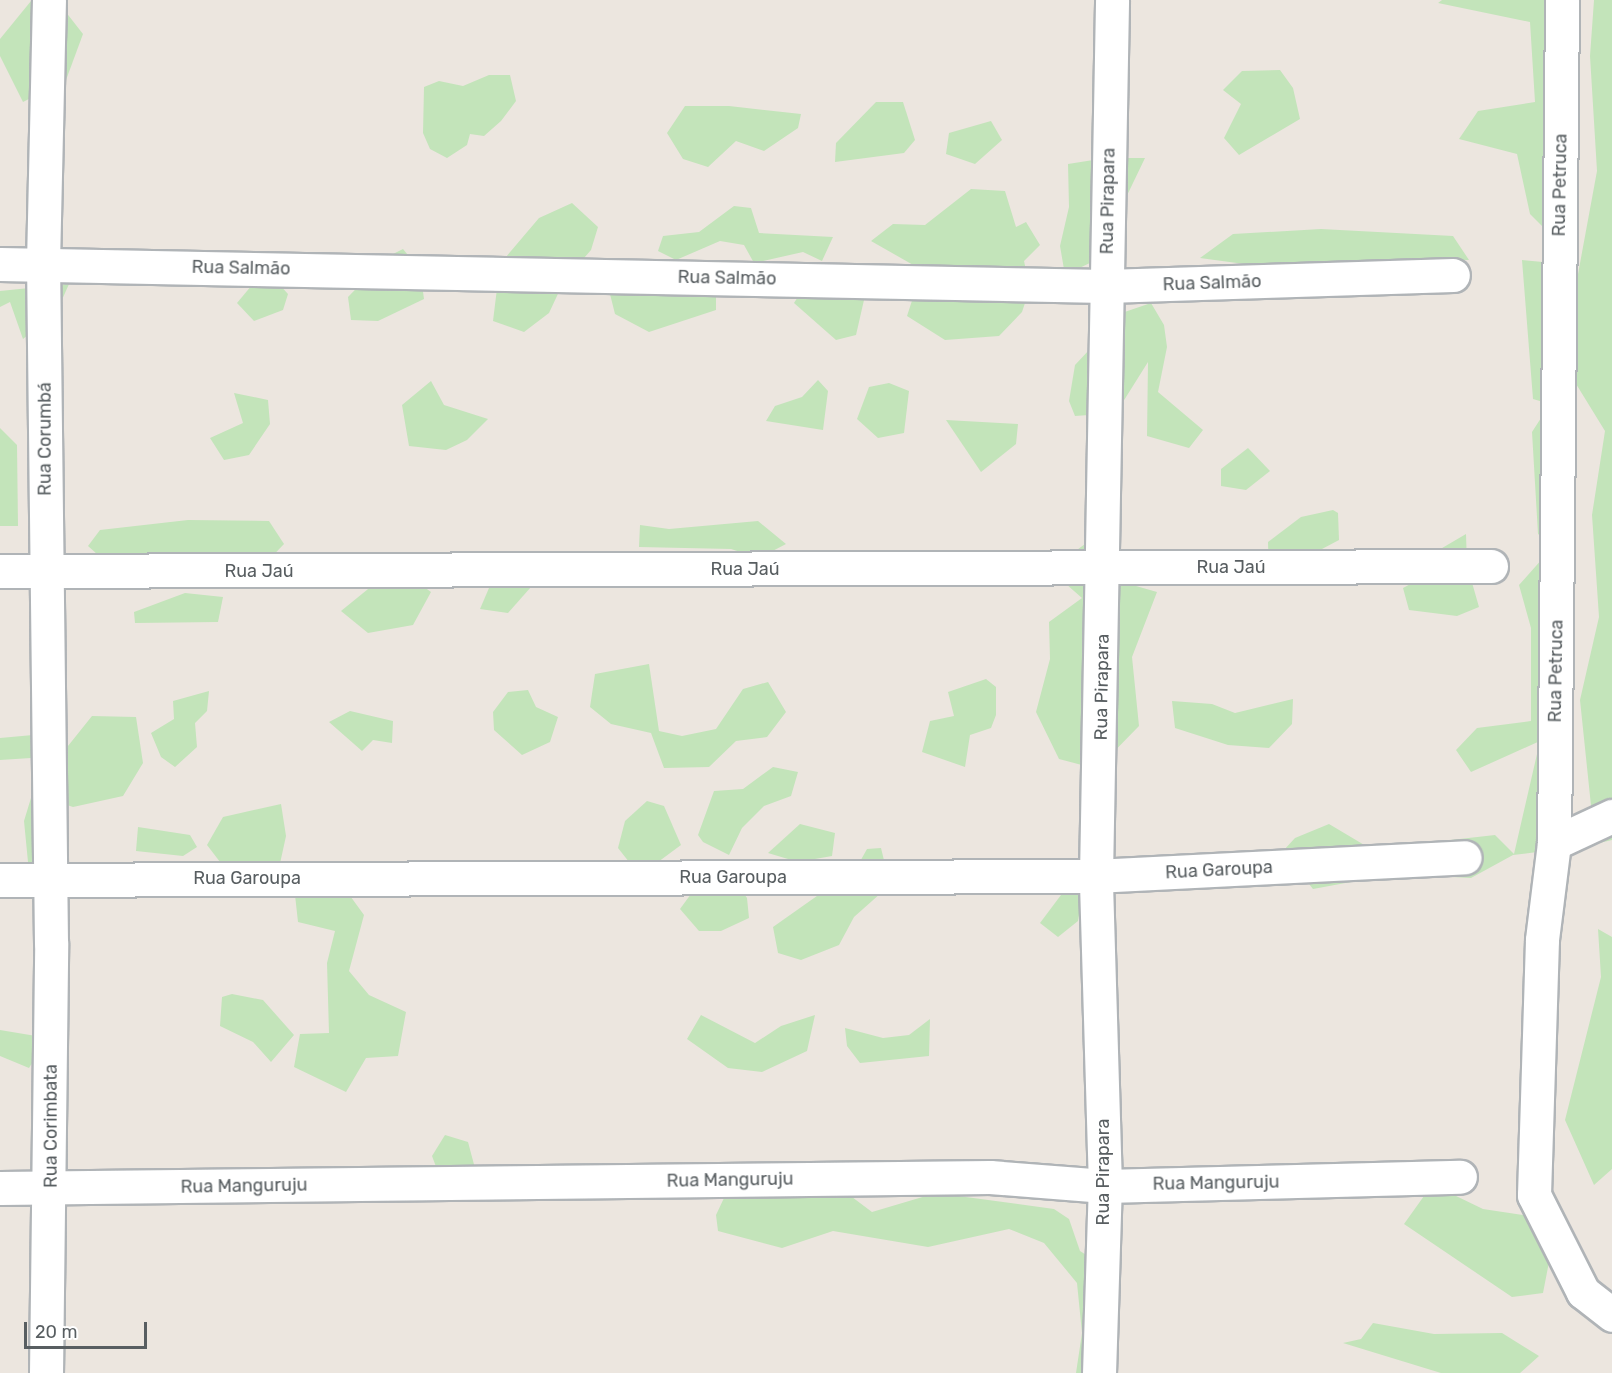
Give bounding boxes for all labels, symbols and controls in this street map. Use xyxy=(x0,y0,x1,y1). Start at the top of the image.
street label: Rua Petruca xyxy=(1548,133,1572,237)
street label: Rua Pirapara xyxy=(1096,147,1120,255)
street label: Rua Salmão xyxy=(191,256,291,280)
street label: Rua Salmão xyxy=(677,266,777,290)
street label: Rua Salmão xyxy=(1162,270,1262,296)
street label: Rua Corumbá xyxy=(34,382,56,496)
street label: Rua Jaú xyxy=(1196,556,1266,578)
street label: Rua Jaú xyxy=(710,558,780,580)
street label: Rua Jaú xyxy=(224,560,294,582)
street label: Rua Petruca xyxy=(1544,619,1568,723)
street label: Rua Pirapara xyxy=(1090,633,1114,741)
street label: Rua Garoupa xyxy=(1165,856,1273,884)
street label: Rua Garoupa xyxy=(679,866,787,888)
street label: Rua Garoupa xyxy=(193,867,301,889)
street label: Rua Corimbata xyxy=(40,1064,62,1188)
street label: Rua Pirapara xyxy=(1092,1119,1114,1225)
street label: Rua Manguruju xyxy=(666,1168,794,1192)
street label: Rua Manguruju xyxy=(1152,1171,1280,1195)
street label: Rua Manguruju xyxy=(180,1174,308,1198)
scale bar xyxy=(27,1310,150,1348)
text: 20 m xyxy=(35,1321,77,1343)

